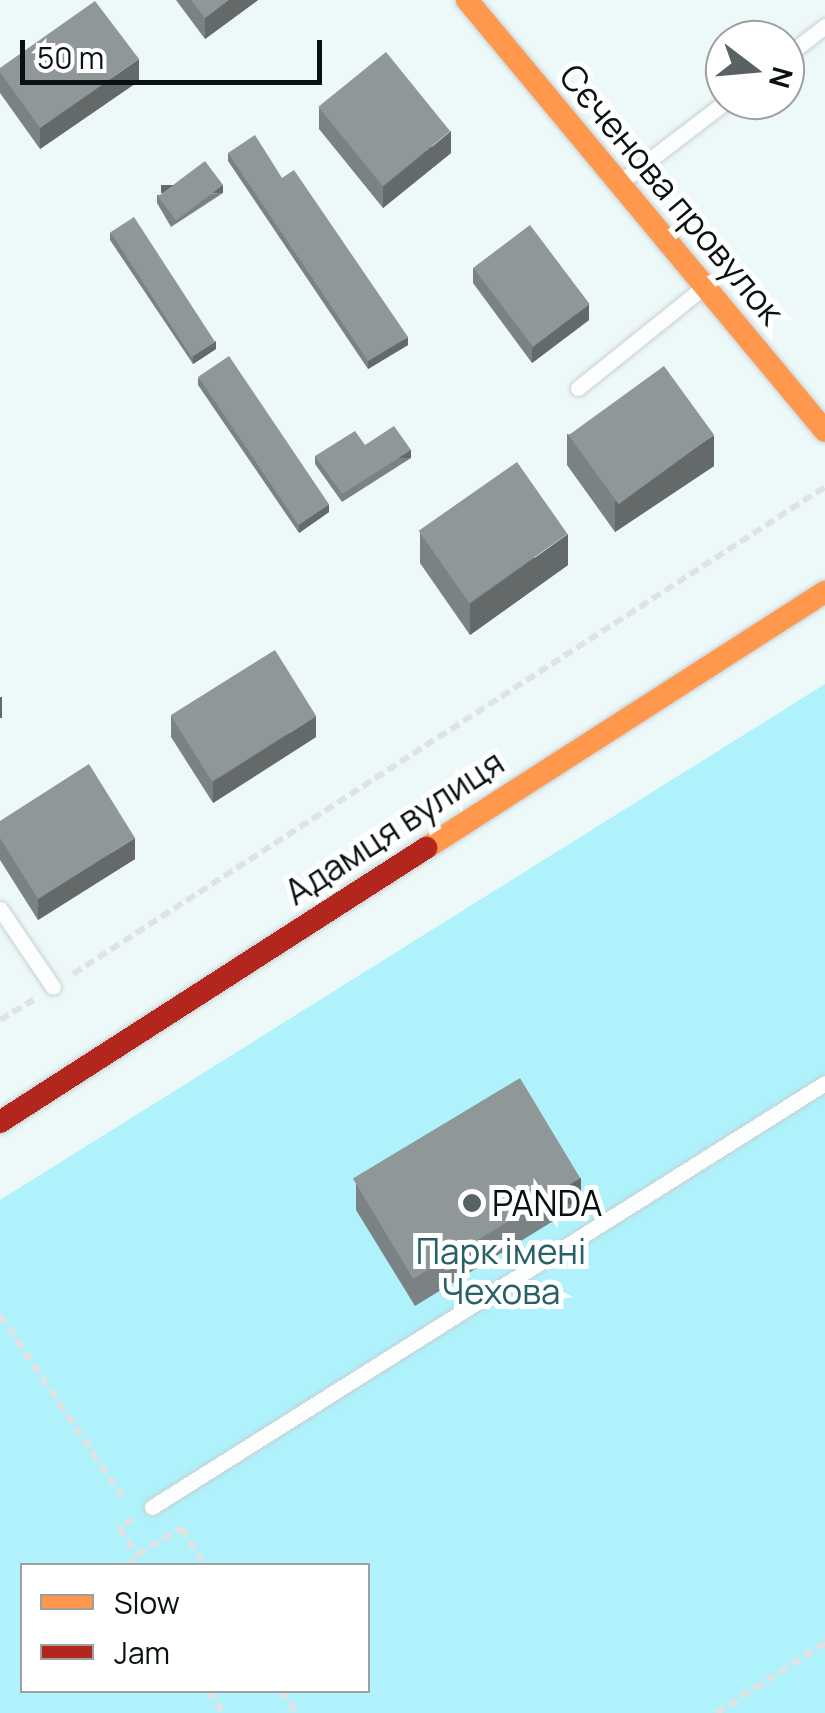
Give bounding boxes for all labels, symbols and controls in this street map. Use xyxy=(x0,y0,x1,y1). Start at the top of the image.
scale bar xyxy=(25,20,328,82)
north arrow xyxy=(705,20,805,120)
text: 50 m xyxy=(37,37,104,78)
street label: Сєченова провулок xyxy=(551,55,793,333)
text: N xyxy=(761,63,803,93)
street label: Адамця вулиця xyxy=(277,741,511,913)
place label: PANDA xyxy=(492,1182,602,1224)
marker: PANDA xyxy=(461,1192,483,1214)
park label: Парк імені Чехова xyxy=(416,1230,586,1312)
legend xyxy=(20,1563,370,1693)
text: Slow xyxy=(114,1582,180,1623)
text: Jam xyxy=(114,1632,170,1673)

